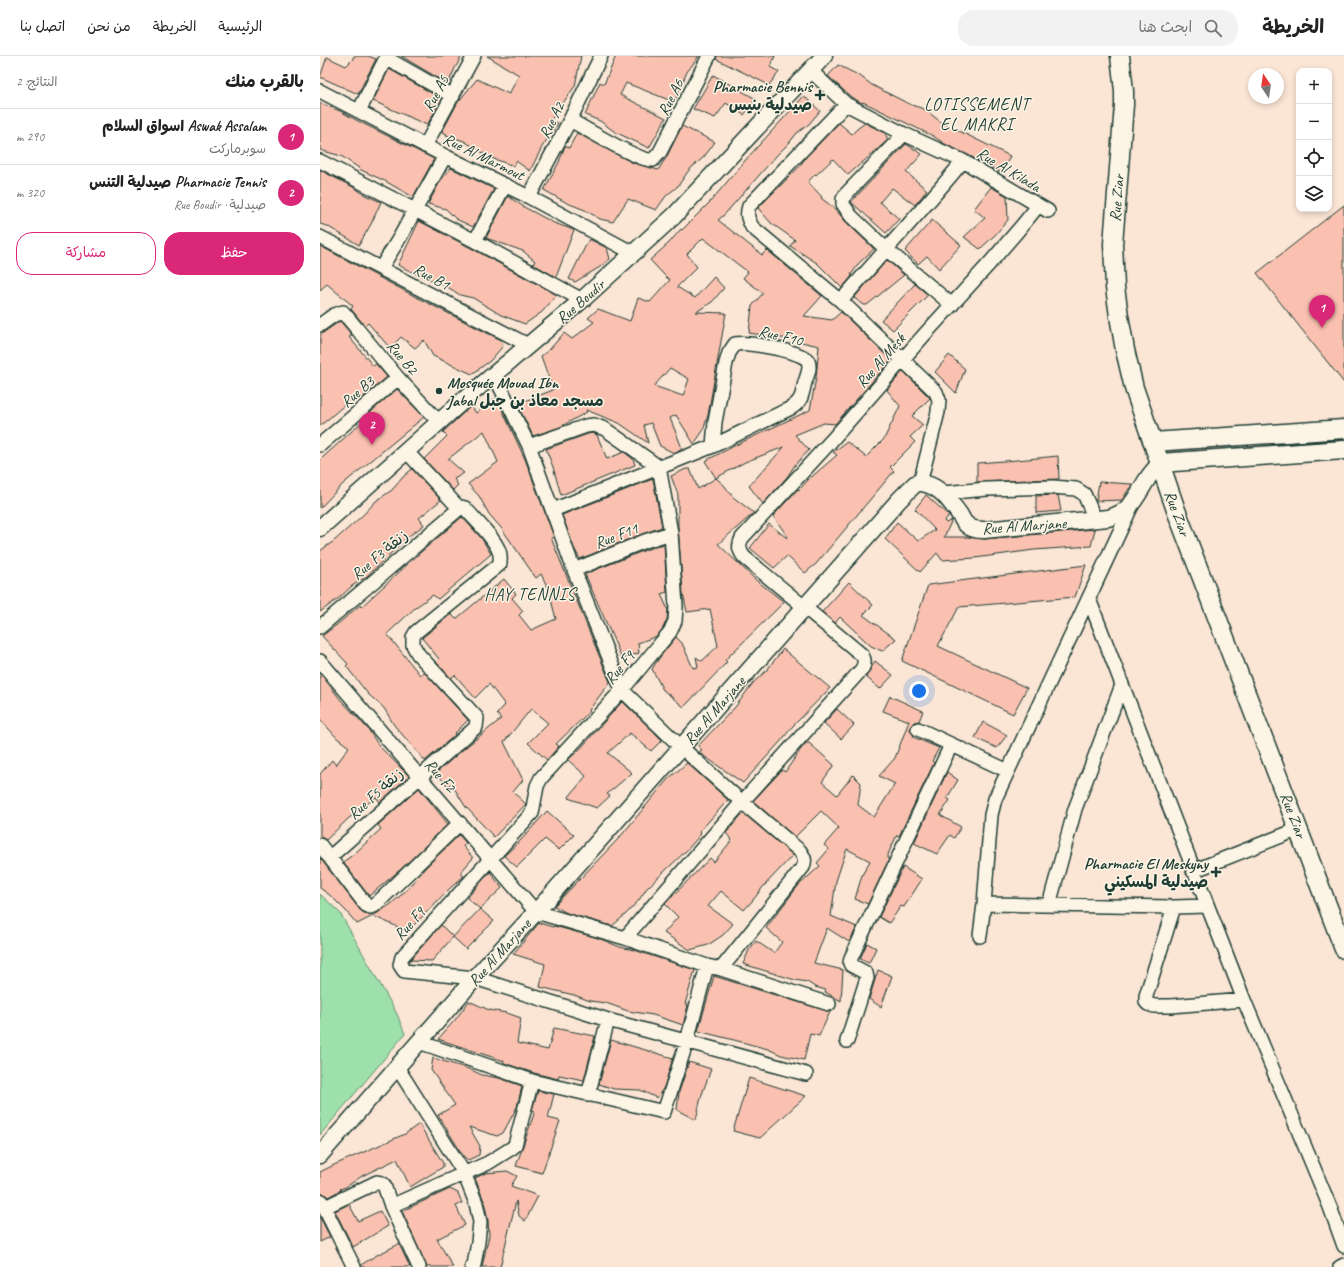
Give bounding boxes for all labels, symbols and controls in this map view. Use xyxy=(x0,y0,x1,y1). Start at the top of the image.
search box xyxy=(958,10,1238,46)
text: الخريطة xyxy=(1262,15,1324,39)
icon: search xyxy=(1202,17,1224,39)
text: اتصل بنا xyxy=(20,18,65,35)
text: من نحن xyxy=(87,18,131,35)
text: الخريطة xyxy=(153,18,196,35)
text: الرئيسية xyxy=(218,18,262,35)
text: ابحث هنا xyxy=(1138,18,1192,37)
north arrow xyxy=(1248,68,1284,104)
map controls xyxy=(1296,68,1332,212)
button: + xyxy=(1296,68,1332,104)
text: بالقرب منك xyxy=(225,71,304,92)
street label: Rue A5 xyxy=(418,71,454,115)
text: النتائج: 2 xyxy=(16,74,58,90)
street label: Rue A6 xyxy=(653,75,689,119)
place label: Pharmacie Bennis صيدلية بنيس xyxy=(713,77,813,115)
marker: Pharmacie Bennis صيدلية بنيس xyxy=(815,90,825,100)
district label: LOTISSEMENT EL MAKRI xyxy=(924,94,1032,135)
street label: Rue A2 xyxy=(535,97,570,142)
button: − xyxy=(1296,104,1332,140)
text: Aswak Assalam اسواق السلام xyxy=(102,117,266,136)
text: 290 m xyxy=(16,129,44,145)
text: 1 xyxy=(288,129,294,145)
street label: Rue Al Marmout xyxy=(440,129,529,186)
button: locate xyxy=(1296,140,1332,176)
text: سوبرماركت xyxy=(209,141,266,157)
street label: Rue Al Kilada xyxy=(973,143,1045,198)
street label: Rue Ziar xyxy=(1105,171,1129,222)
text: Pharmacie Tennis صيدلية التنس xyxy=(89,173,266,192)
button: layers xyxy=(1296,176,1332,212)
text: 320 m xyxy=(16,185,44,201)
text: 2 xyxy=(288,185,294,201)
text: صيدلية · Rue Boudir xyxy=(174,197,266,213)
button: مشاركة xyxy=(16,232,156,275)
button: حفظ xyxy=(164,232,304,275)
street label: Rue B1 xyxy=(410,259,454,295)
street label: Rue Boudir xyxy=(552,274,610,328)
pin: 1 xyxy=(1309,295,1335,328)
street label: Rue F10 xyxy=(757,321,807,352)
street label: Rue Al Mesk xyxy=(852,328,911,392)
street label: Rue B2 xyxy=(382,336,423,380)
street label: Rue B3 xyxy=(337,370,380,412)
place label: Mosquée Mouad Ibn Jabal مسجد معاذ بن جبل xyxy=(446,373,603,411)
marker: Mosquée Mouad Ibn Jabal مسجد معاذ بن جبل xyxy=(434,386,444,396)
pin: 2 xyxy=(359,412,385,445)
street label: Rue Ziar xyxy=(1160,488,1195,541)
street label: Rue Al Marjane xyxy=(981,513,1069,539)
street label: Rue F11 xyxy=(592,518,642,553)
street label: Rue F3 زنقة xyxy=(347,525,412,584)
district label: HAY TENNIS xyxy=(484,584,579,605)
street label: Rue F9 xyxy=(600,645,641,689)
street label: Rue Al Marjane xyxy=(680,671,751,749)
your location xyxy=(909,681,929,701)
street label: Rue F2 xyxy=(420,755,461,798)
street label: Rue F5 زنقة xyxy=(344,764,408,824)
street label: Rue Ziar xyxy=(1275,790,1312,843)
place label: Pharmacie El Meskyny صيدلية المسكيني xyxy=(1084,854,1210,896)
marker: Pharmacie El Meskyny صيدلية المسكيني xyxy=(1211,867,1221,877)
street label: Rue F9 xyxy=(390,902,431,944)
street label: Rue Al Marjane xyxy=(464,913,537,991)

